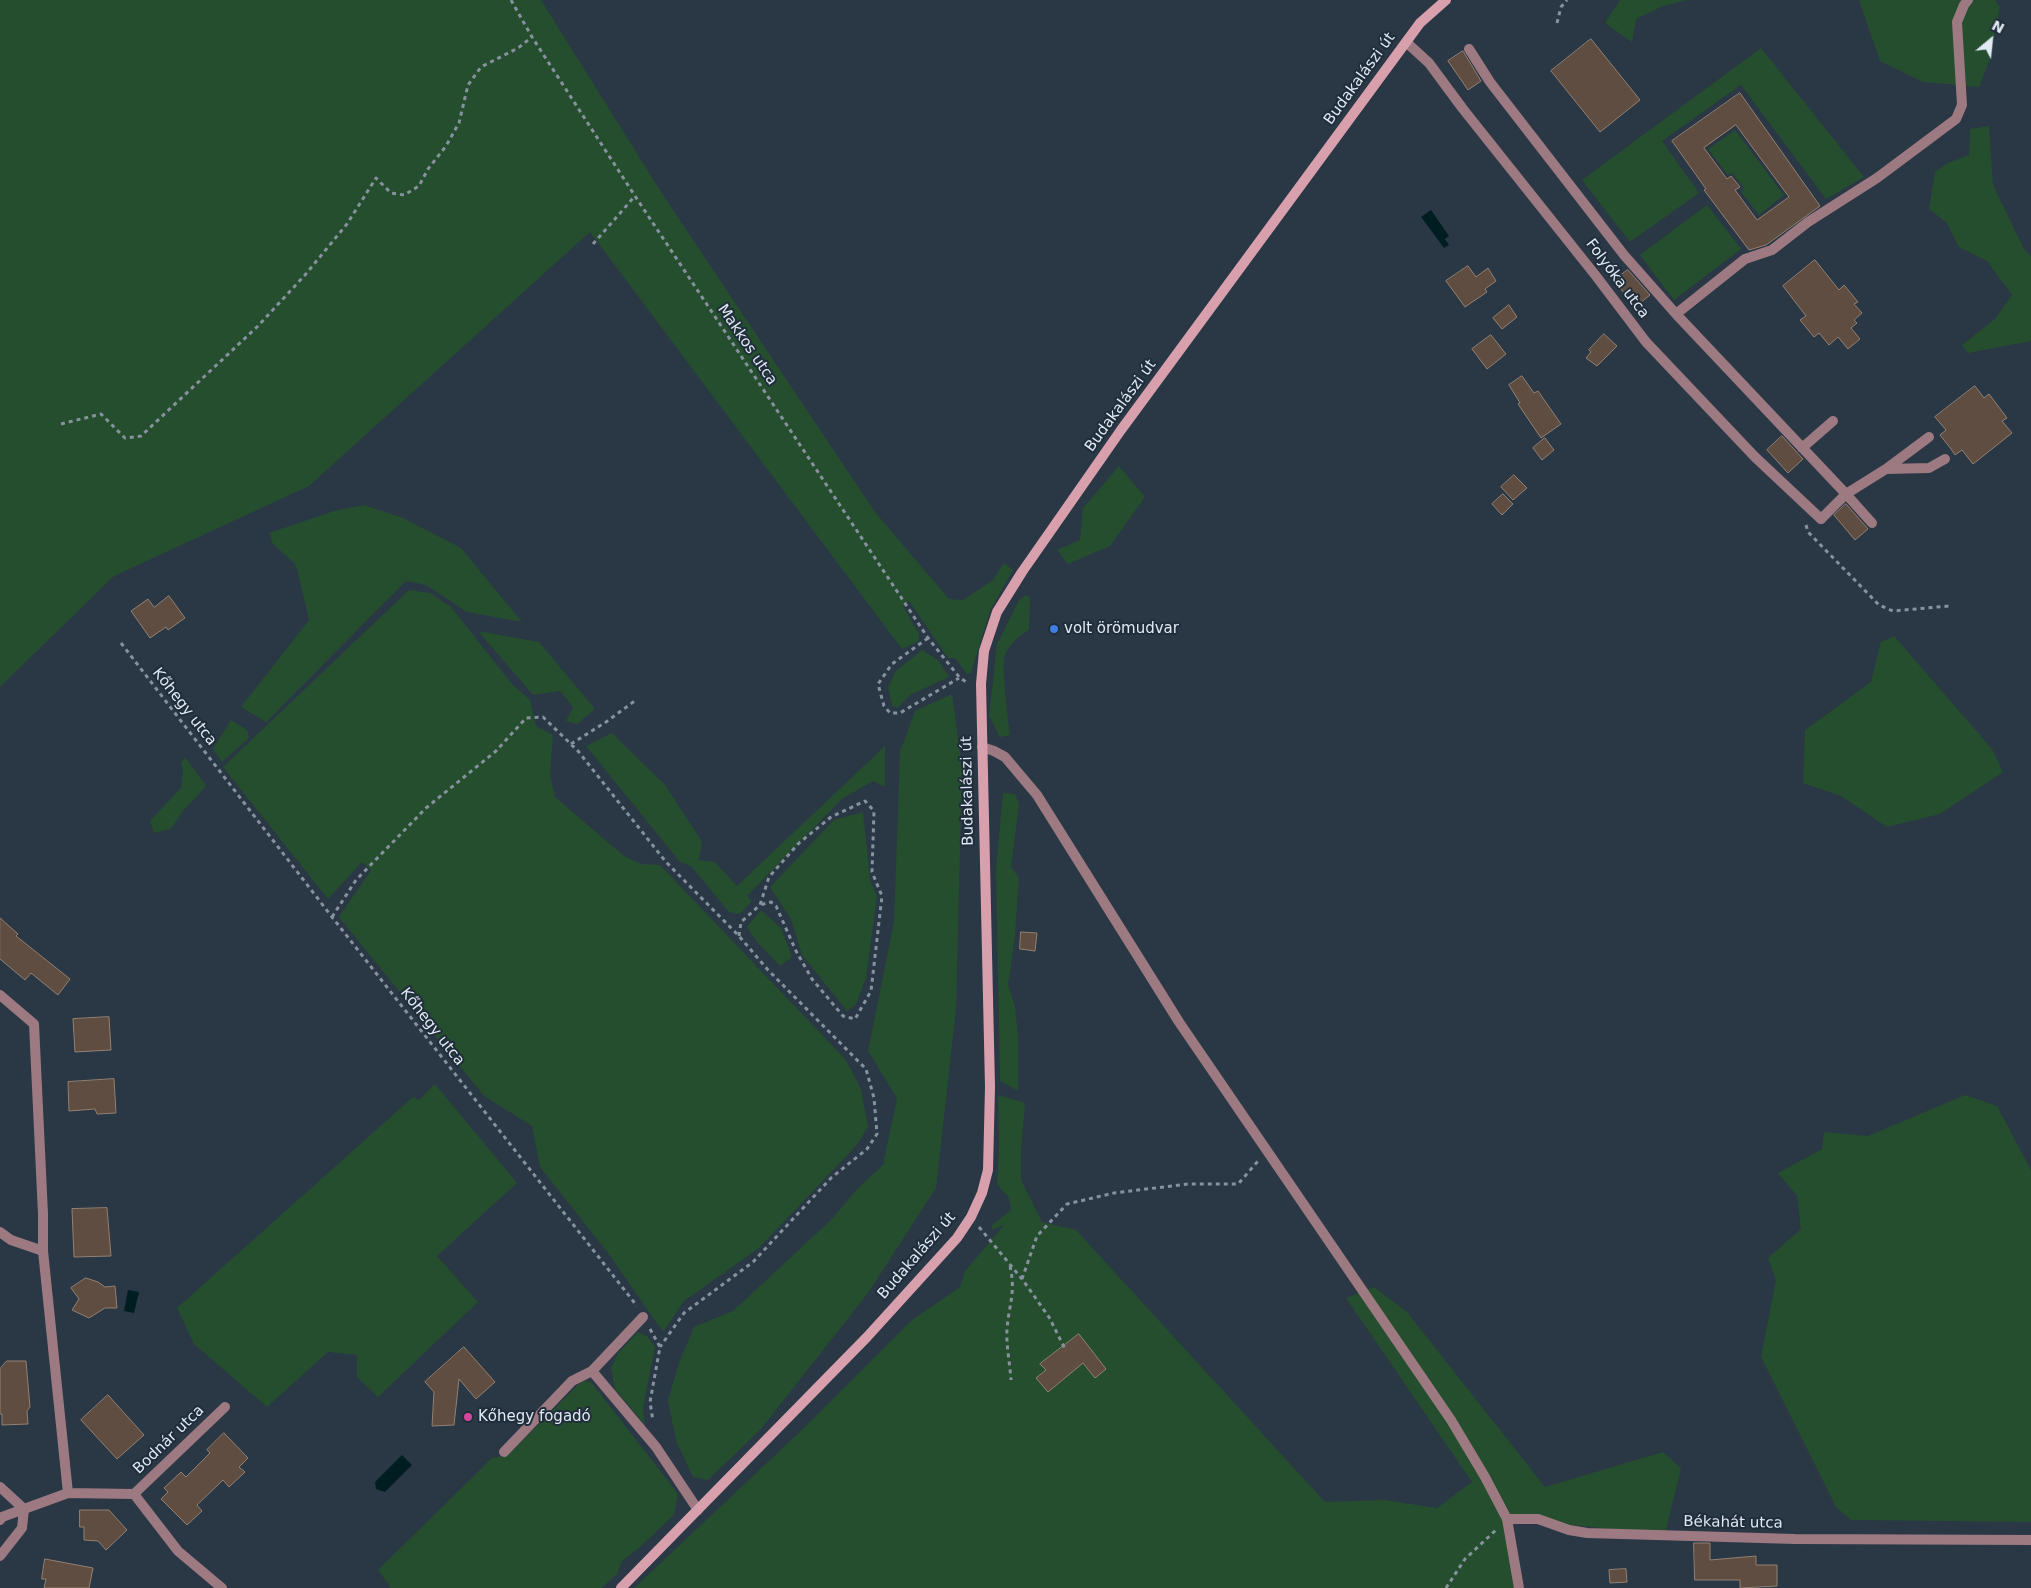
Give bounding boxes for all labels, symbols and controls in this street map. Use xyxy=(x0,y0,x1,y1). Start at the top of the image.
north arrow xyxy=(1966,15,2016,65)
text: N xyxy=(1989,17,2007,37)
street label: Budakalászi út xyxy=(1321,29,1399,129)
street label: Folyóka utca xyxy=(1581,236,1653,322)
street label: Makkos utca xyxy=(713,301,781,389)
street label: Budakalászi út xyxy=(1082,356,1160,456)
place label: volt örömudvar xyxy=(1064,620,1179,638)
marker: volt örömudvar xyxy=(1048,623,1060,635)
street label: Kőhegy utca xyxy=(148,665,220,749)
street label: Budakalászi út xyxy=(958,736,978,846)
street label: Kőhegy utca xyxy=(396,985,468,1069)
street label: Budakalászi út xyxy=(874,1209,960,1303)
street label: Bodnár utca xyxy=(130,1402,208,1478)
place label: Kőhegy fogadó xyxy=(478,1408,591,1426)
marker: Kőhegy fogadó xyxy=(462,1411,474,1423)
street label: Békahát utca xyxy=(1683,1513,1783,1533)

